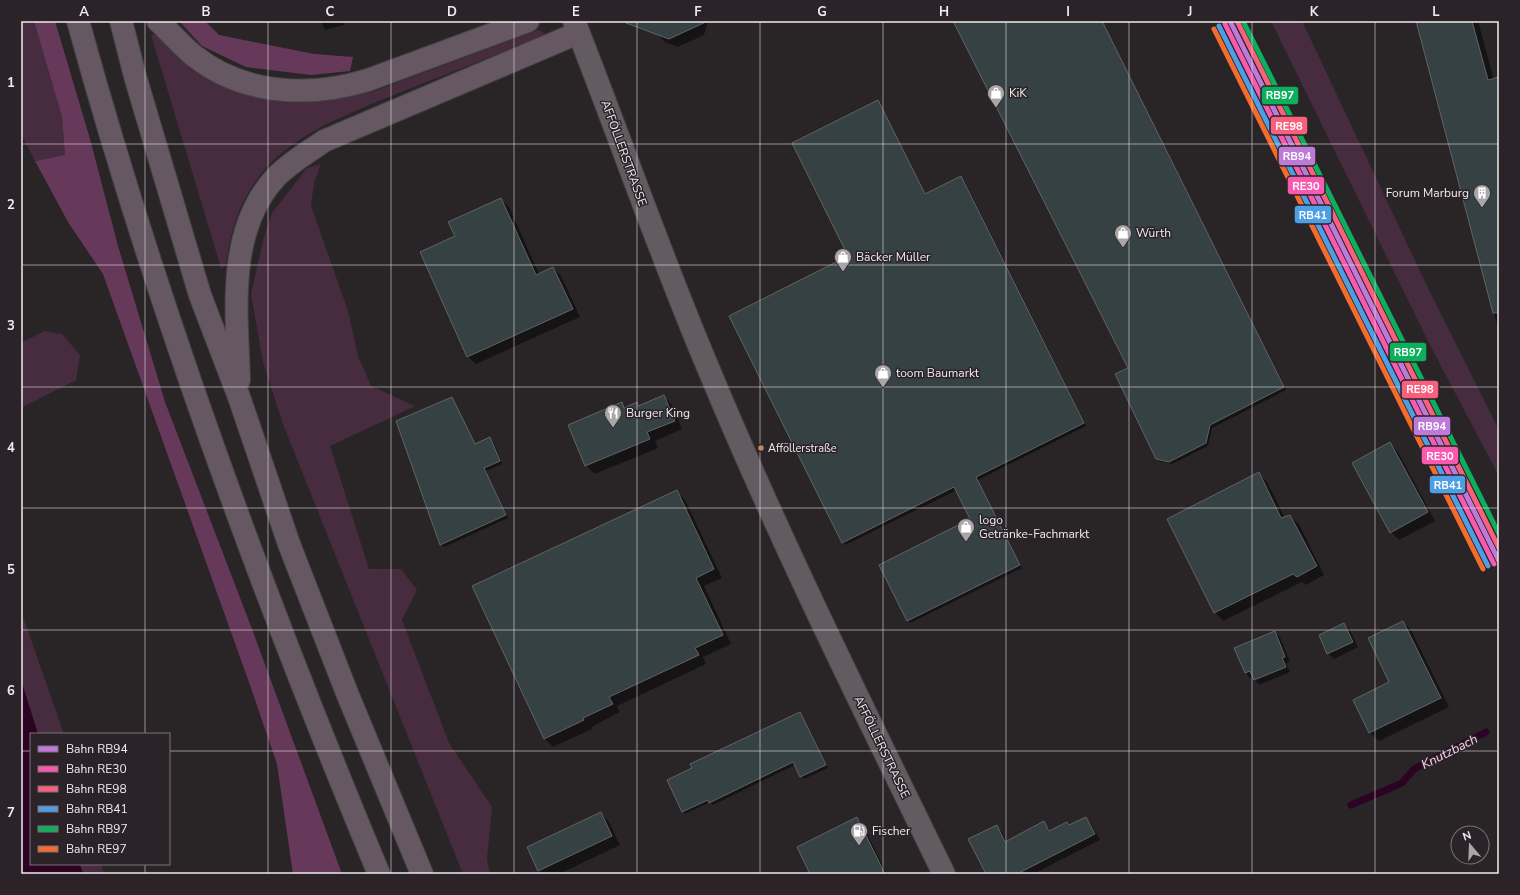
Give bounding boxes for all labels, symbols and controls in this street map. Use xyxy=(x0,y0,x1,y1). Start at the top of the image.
text: A xyxy=(79,3,89,21)
text: B xyxy=(202,3,211,21)
text: C xyxy=(326,3,335,21)
text: D xyxy=(447,3,457,21)
text: E xyxy=(572,3,580,21)
text: F xyxy=(694,3,702,21)
text: G xyxy=(817,3,827,21)
text: H xyxy=(939,3,949,21)
text: I xyxy=(1066,3,1070,21)
text: J xyxy=(1187,3,1192,21)
text: K xyxy=(1310,3,1319,21)
text: L xyxy=(1432,3,1440,21)
text: 1 xyxy=(7,74,15,92)
shop icon: KiK xyxy=(986,83,1006,108)
place label: KiK xyxy=(1009,85,1027,101)
line badge: RB97 xyxy=(1261,86,1299,105)
text: RB97 xyxy=(1266,88,1294,103)
street label: AFFÖLLERSTRASSE xyxy=(597,98,651,208)
line badge: RE98 xyxy=(1270,116,1308,135)
text: RE98 xyxy=(1275,119,1303,134)
line badge: RB94 xyxy=(1278,146,1316,166)
text: RB94 xyxy=(1283,149,1312,164)
line badge: RE30 xyxy=(1287,176,1325,195)
text: RE30 xyxy=(1292,179,1320,194)
building icon: Forum Marburg xyxy=(1472,183,1492,208)
place label: Forum Marburg xyxy=(1386,185,1469,201)
text: 2 xyxy=(7,196,15,214)
line badge: RB41 xyxy=(1294,205,1332,224)
text: RB41 xyxy=(1299,208,1327,223)
shop icon: Würth xyxy=(1113,223,1133,248)
place label: Würth xyxy=(1136,225,1171,241)
shop icon: Bäcker Müller xyxy=(833,247,853,272)
place label: Bäcker Müller xyxy=(856,249,931,265)
text: 3 xyxy=(7,317,15,335)
line badge: RB97 xyxy=(1389,342,1427,362)
text: RB97 xyxy=(1394,345,1422,360)
shop icon: toom Baumarkt xyxy=(873,363,893,388)
place label: toom Baumarkt xyxy=(896,365,980,381)
line badge: RE98 xyxy=(1401,380,1439,399)
text: RE98 xyxy=(1406,382,1434,397)
restaurant icon: Burger King xyxy=(603,403,623,428)
place label: Burger King xyxy=(626,405,690,421)
line badge: RB94 xyxy=(1413,416,1451,436)
text: RB94 xyxy=(1418,419,1447,434)
text: 4 xyxy=(7,439,15,457)
place label: Afföllerstraße xyxy=(768,441,837,456)
marker: Afföllerstraße xyxy=(756,443,766,453)
line badge: RE30 xyxy=(1421,446,1459,465)
text: RE30 xyxy=(1426,449,1454,464)
line badge: RB41 xyxy=(1429,475,1466,494)
text: RB41 xyxy=(1434,478,1462,493)
place label: logo Getränke-Fachmarkt xyxy=(979,512,1090,542)
shop icon: logo Getränke-Fachmarkt xyxy=(956,517,976,542)
text: 5 xyxy=(7,561,15,579)
text: 6 xyxy=(7,682,15,700)
street label: AFFÖLLERSTRASSE xyxy=(850,693,914,801)
water label: Knutzbach xyxy=(1418,730,1481,774)
legend xyxy=(30,733,170,865)
text: Bahn RB94 xyxy=(66,741,128,757)
text: Bahn RE30 xyxy=(66,761,127,777)
text: Bahn RE98 xyxy=(66,781,127,797)
text: Bahn RB41 xyxy=(66,801,128,817)
text: 7 xyxy=(7,804,15,822)
text: Bahn RB97 xyxy=(66,821,128,837)
fuel station icon: Fischer xyxy=(849,821,869,846)
place label: Fischer xyxy=(872,823,911,839)
north arrow xyxy=(1450,825,1490,865)
text: N xyxy=(1461,828,1473,844)
text: Bahn RE97 xyxy=(66,841,127,857)

